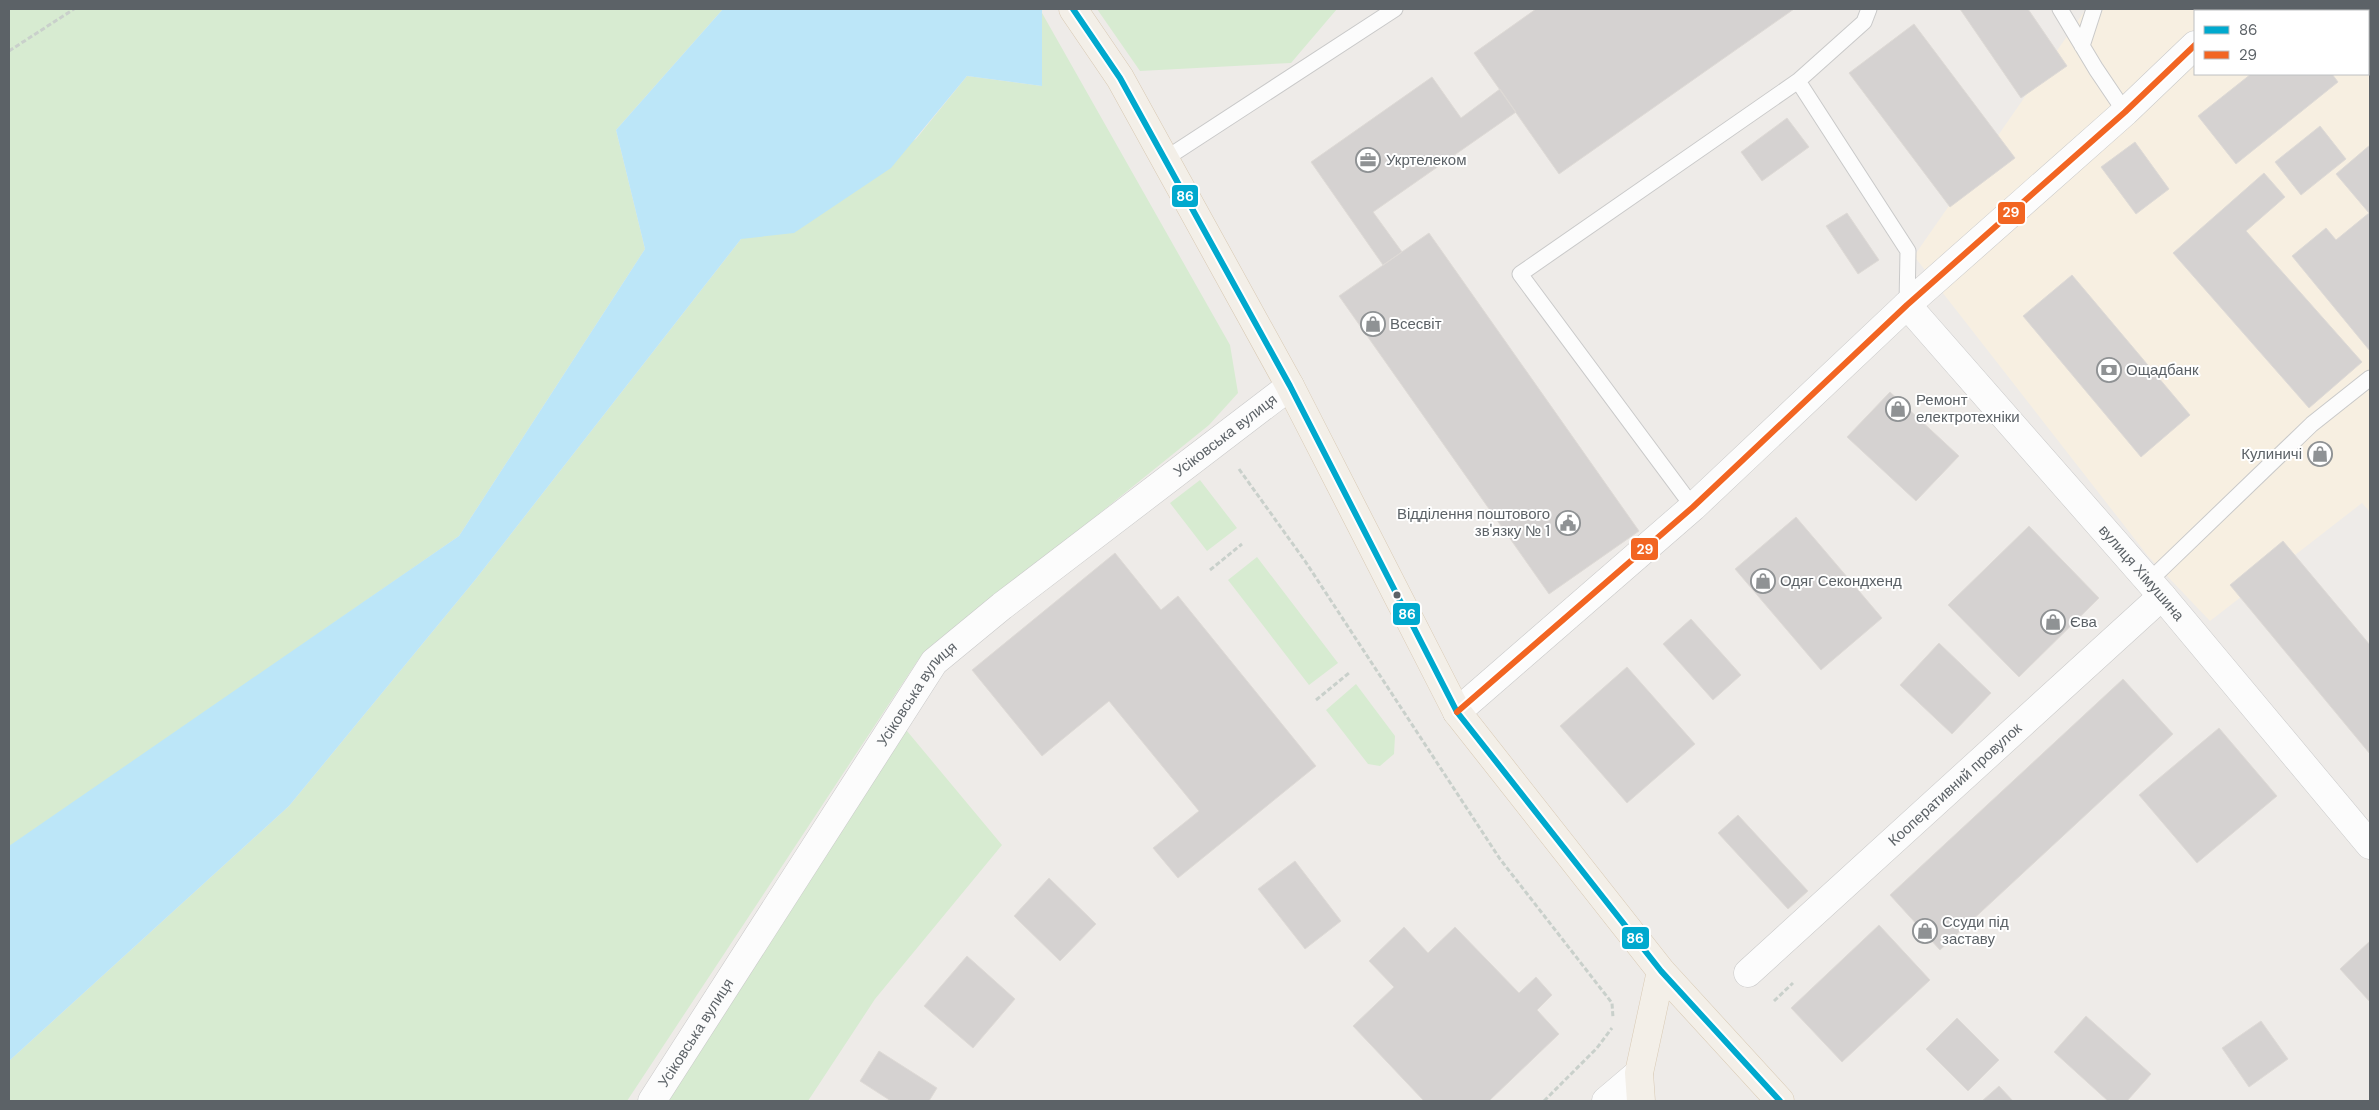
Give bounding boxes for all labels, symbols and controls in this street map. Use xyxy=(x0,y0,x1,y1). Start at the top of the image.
legend xyxy=(2194,10,2369,75)
text: 86 xyxy=(2239,20,2258,40)
text: 29 xyxy=(2239,45,2257,65)
office icon: Укртелеком xyxy=(1355,147,1381,173)
place label: Укртелеком xyxy=(1386,150,1466,170)
line badge: 86 xyxy=(1171,184,1199,208)
text: 86 xyxy=(1176,187,1194,205)
line badge: 29 xyxy=(1997,201,2026,225)
text: 29 xyxy=(2003,203,2020,221)
shop icon: Всесвіт xyxy=(1360,311,1386,337)
place label: Всесвіт xyxy=(1390,314,1442,334)
bank icon: Ощадбанк xyxy=(2096,357,2122,383)
place label: Ощадбанк xyxy=(2126,360,2199,380)
street label: Усіковська вулиця xyxy=(1169,389,1281,481)
place label: Ремонт електротехніки xyxy=(1916,390,2020,427)
shop icon: Ремонт електротехніки xyxy=(1885,396,1911,422)
shop icon: Кулиничі xyxy=(2307,441,2333,467)
place label: Кулиничі xyxy=(2241,444,2302,464)
place label: Відділення поштового зв'язку № 1 xyxy=(1397,504,1550,541)
public building icon: Відділення поштового зв'язку № 1 xyxy=(1555,510,1581,536)
street label: вулиця Хімушина xyxy=(2094,521,2189,626)
line badge: 29 xyxy=(1630,537,1659,561)
text: 29 xyxy=(1637,540,1654,558)
shop icon: Одяг Секондхенд xyxy=(1750,568,1776,594)
place label: Одяг Секондхенд xyxy=(1780,571,1902,591)
unlabelled marker xyxy=(1392,590,1402,600)
line badge: 86 xyxy=(1392,602,1421,626)
text: 86 xyxy=(1398,605,1416,623)
shop icon: Єва xyxy=(2040,609,2066,635)
place label: Єва xyxy=(2070,612,2098,632)
street label: Усіковська вулиця xyxy=(872,637,961,750)
street label: Кооперативний провулок xyxy=(1884,718,2026,850)
place label: Ссуди під заставу xyxy=(1942,912,2009,949)
shop icon: Ссуди під заставу xyxy=(1912,918,1938,944)
line badge: 86 xyxy=(1621,926,1650,950)
text: 86 xyxy=(1626,929,1644,947)
street label: Усіковська вулиця xyxy=(653,975,738,1091)

